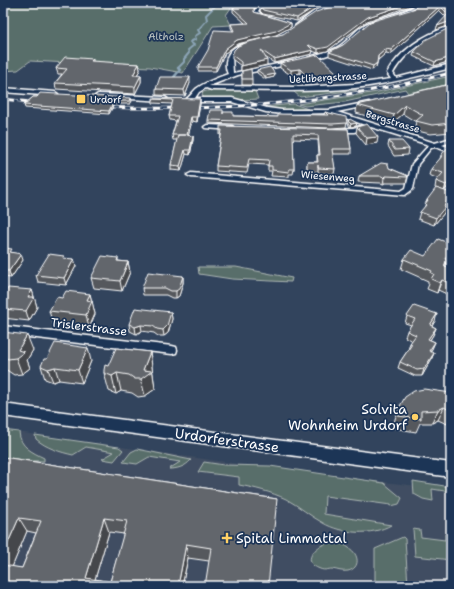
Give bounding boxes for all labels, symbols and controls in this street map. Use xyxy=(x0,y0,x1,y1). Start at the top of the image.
park label: Altholz xyxy=(148,30,184,43)
street label: Uetlibergstrasse xyxy=(289,69,368,86)
marker: Urdorf xyxy=(75,93,87,105)
place label: Urdorf xyxy=(90,93,122,106)
street label: Bergstrasse xyxy=(364,107,422,136)
street label: Wiesenweg xyxy=(300,168,356,185)
street label: Trislerstrasse xyxy=(50,314,128,340)
place label: Solvita Wohnheim Urdorf xyxy=(288,400,408,434)
marker: Solvita Wohnheim Urdorf xyxy=(410,412,420,422)
street label: Urdorferstrasse xyxy=(174,424,280,456)
place label: Spital Limmattal xyxy=(236,529,347,547)
marker: Spital Limmattal xyxy=(221,532,233,544)

